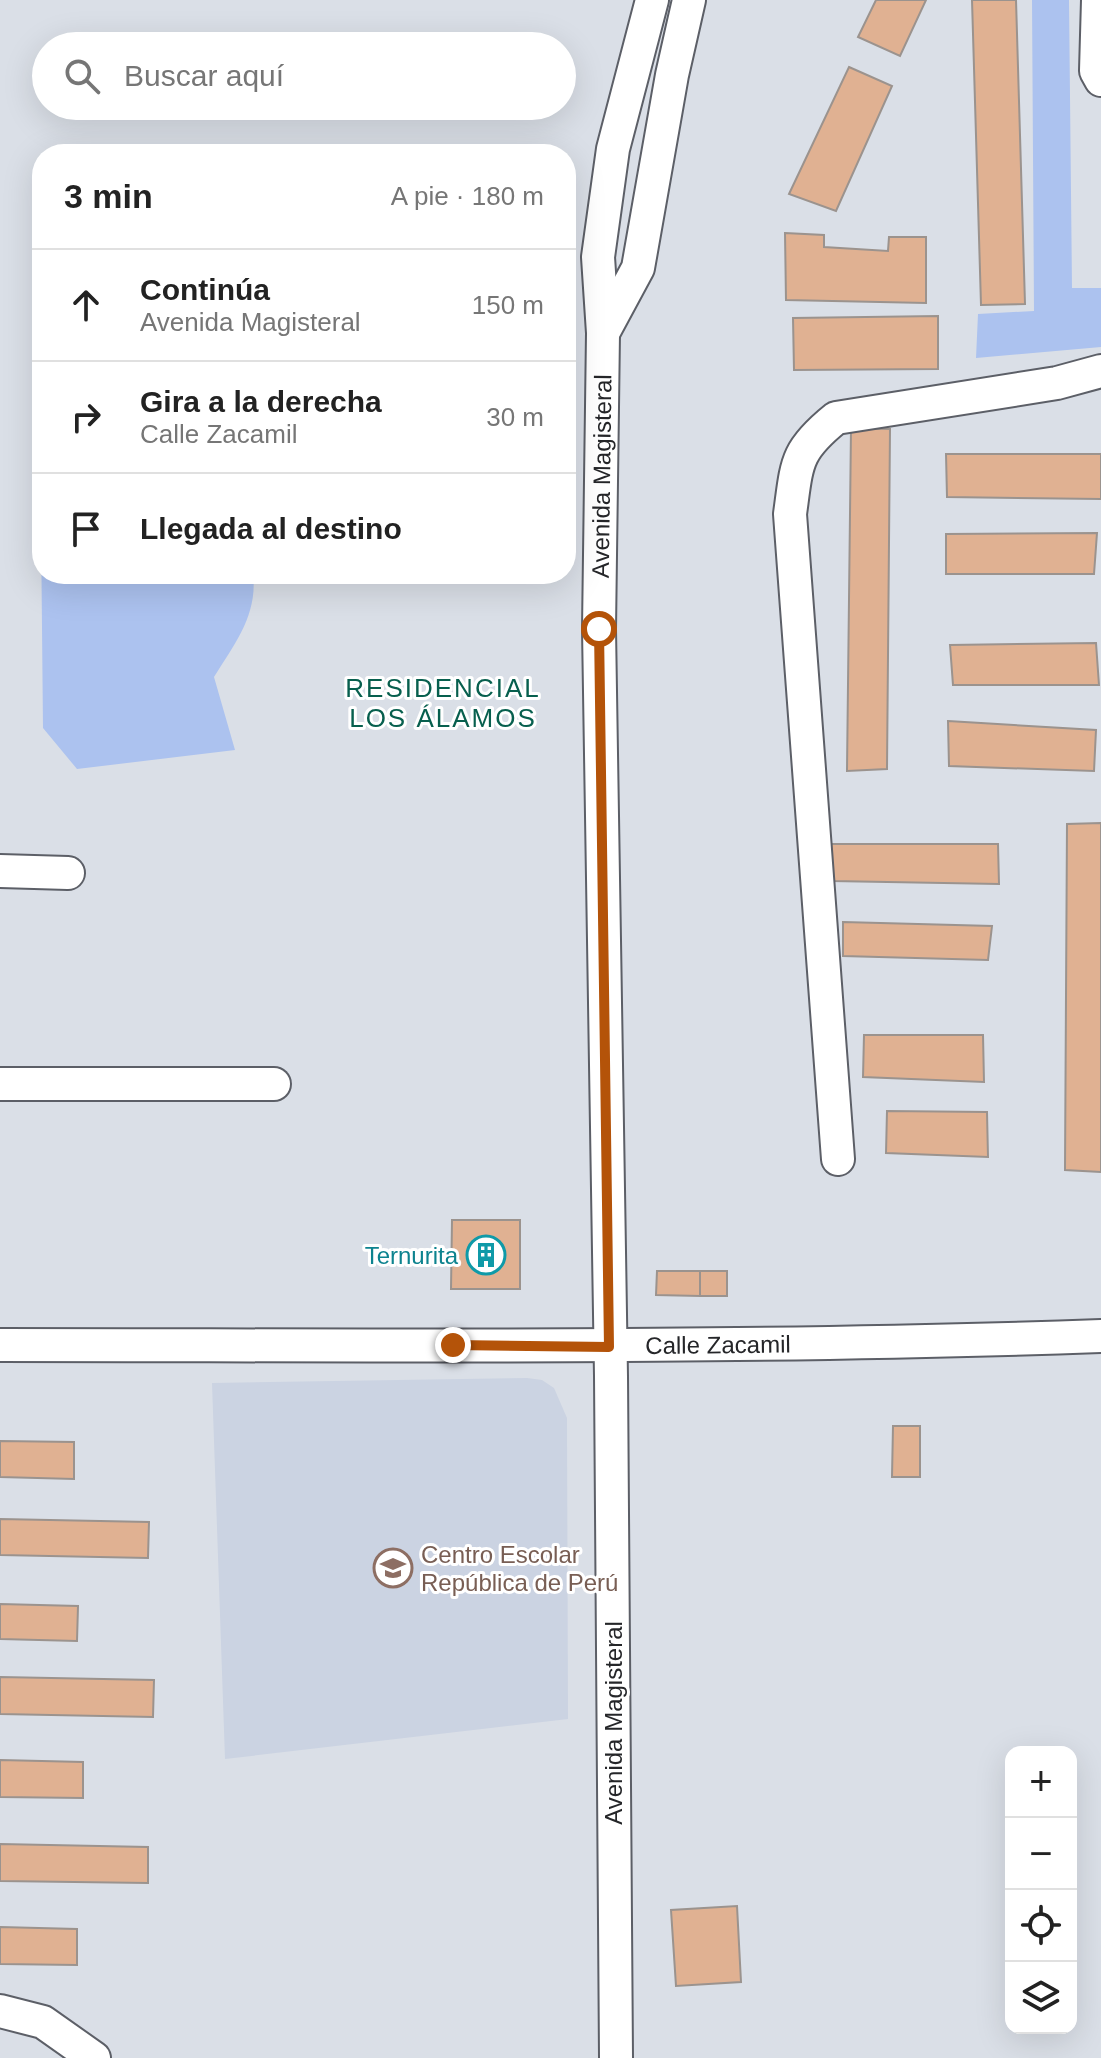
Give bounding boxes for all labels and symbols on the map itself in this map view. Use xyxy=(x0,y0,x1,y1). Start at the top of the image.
street label: Avenida Magisteral xyxy=(586,374,616,578)
route start xyxy=(581,611,617,647)
district label: RESIDENCIAL LOS ÁLAMOS xyxy=(345,673,541,733)
building icon: Ternurita xyxy=(465,1234,507,1276)
place label: Ternurita xyxy=(365,1242,459,1269)
route end xyxy=(435,1327,471,1363)
street label: Calle Zacamil xyxy=(645,1330,791,1358)
place label: Centro Escolar República de Perú xyxy=(421,1541,618,1596)
school or university icon: Centro Escolar República de Perú xyxy=(372,1547,414,1589)
street label: Avenida Magisteral xyxy=(600,1621,627,1825)

